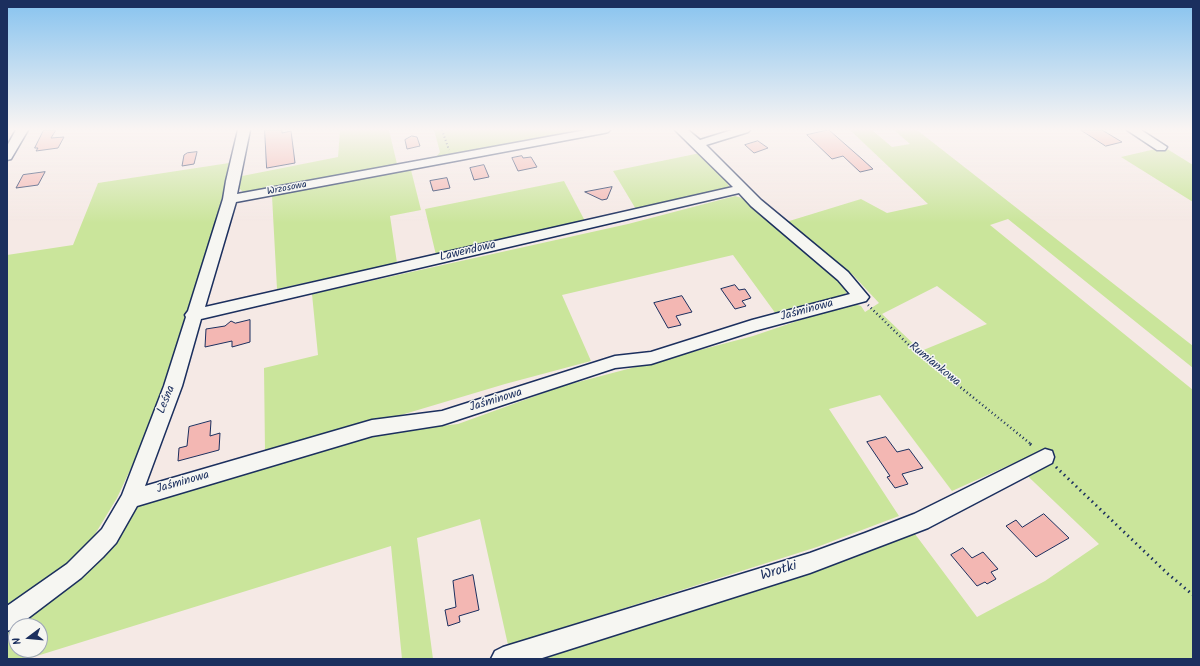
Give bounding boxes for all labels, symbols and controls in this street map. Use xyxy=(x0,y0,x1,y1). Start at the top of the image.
street label: Wrzosowa xyxy=(266,179,308,199)
street label: Lawendowa xyxy=(439,239,497,265)
street label: Jaśminowa xyxy=(779,297,835,325)
street label: Rumiankowa xyxy=(905,340,963,390)
street label: Leśna xyxy=(155,384,179,416)
street label: Jaśminowa xyxy=(468,386,524,416)
street label: Jaśminowa xyxy=(155,469,211,497)
street label: Wrotki xyxy=(759,559,799,585)
north arrow xyxy=(8,618,48,658)
text: N xyxy=(8,635,27,647)

